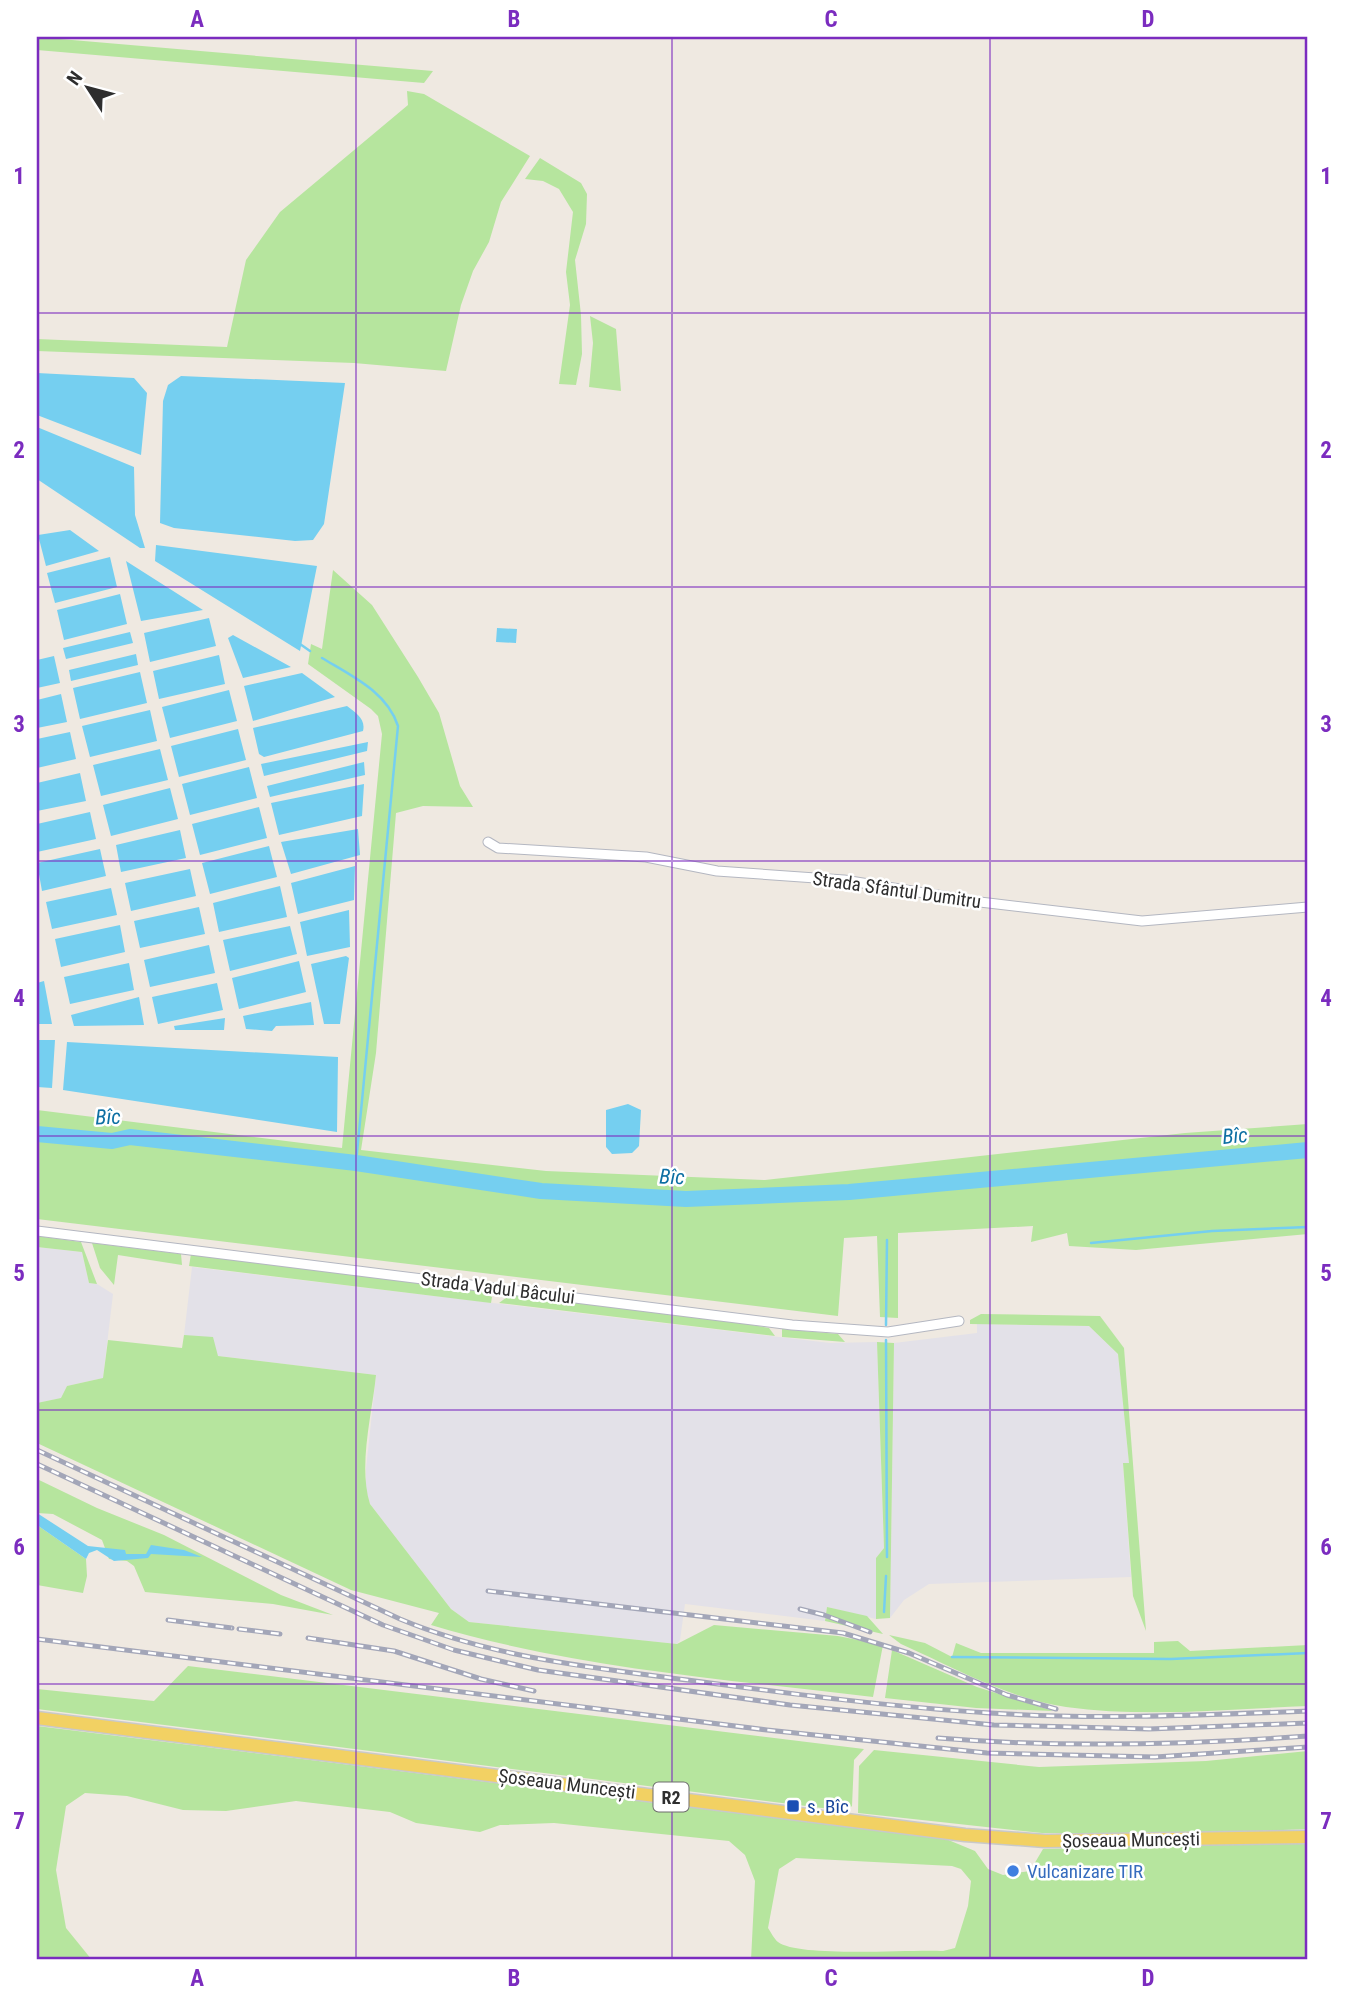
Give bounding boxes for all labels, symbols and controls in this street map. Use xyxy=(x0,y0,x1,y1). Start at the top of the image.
text: A xyxy=(190,6,204,33)
text: B xyxy=(508,6,520,33)
text: C xyxy=(824,6,838,33)
text: D xyxy=(1142,6,1155,33)
north arrow xyxy=(52,52,122,122)
text: N xyxy=(62,67,87,90)
text: 1 xyxy=(13,163,25,190)
text: 1 xyxy=(1320,163,1332,190)
text: 2 xyxy=(13,437,25,464)
text: 2 xyxy=(1320,437,1332,464)
text: 3 xyxy=(13,711,25,738)
text: 3 xyxy=(1320,711,1332,738)
street label: Strada Sfântul Dumitru xyxy=(811,867,983,913)
text: 4 xyxy=(13,985,25,1012)
text: 4 xyxy=(1320,985,1332,1012)
water label: Bîc xyxy=(95,1105,121,1129)
water label: Bîc xyxy=(1221,1123,1249,1149)
water label: Bîc xyxy=(659,1165,685,1189)
text: 5 xyxy=(13,1260,25,1287)
text: 5 xyxy=(1320,1260,1332,1287)
street label: Strada Vadul Bâcului xyxy=(420,1267,576,1309)
text: 6 xyxy=(13,1534,25,1561)
text: 6 xyxy=(1320,1534,1332,1561)
street label: Șoseaua Muncești xyxy=(497,1764,637,1804)
road number: R2 xyxy=(654,1782,688,1812)
place label: s. Bîc xyxy=(807,1795,849,1818)
marker: s. Bîc xyxy=(785,1798,801,1814)
text: 7 xyxy=(13,1808,25,1835)
text: 7 xyxy=(1320,1808,1332,1835)
street label: Șoseaua Muncești xyxy=(1062,1827,1200,1853)
place label: Vulcanizare TIR xyxy=(1027,1860,1143,1883)
marker: Vulcanizare TIR xyxy=(1005,1863,1021,1879)
text: A xyxy=(190,1965,204,1992)
text: B xyxy=(508,1965,520,1992)
text: C xyxy=(824,1965,838,1992)
text: D xyxy=(1142,1965,1155,1992)

